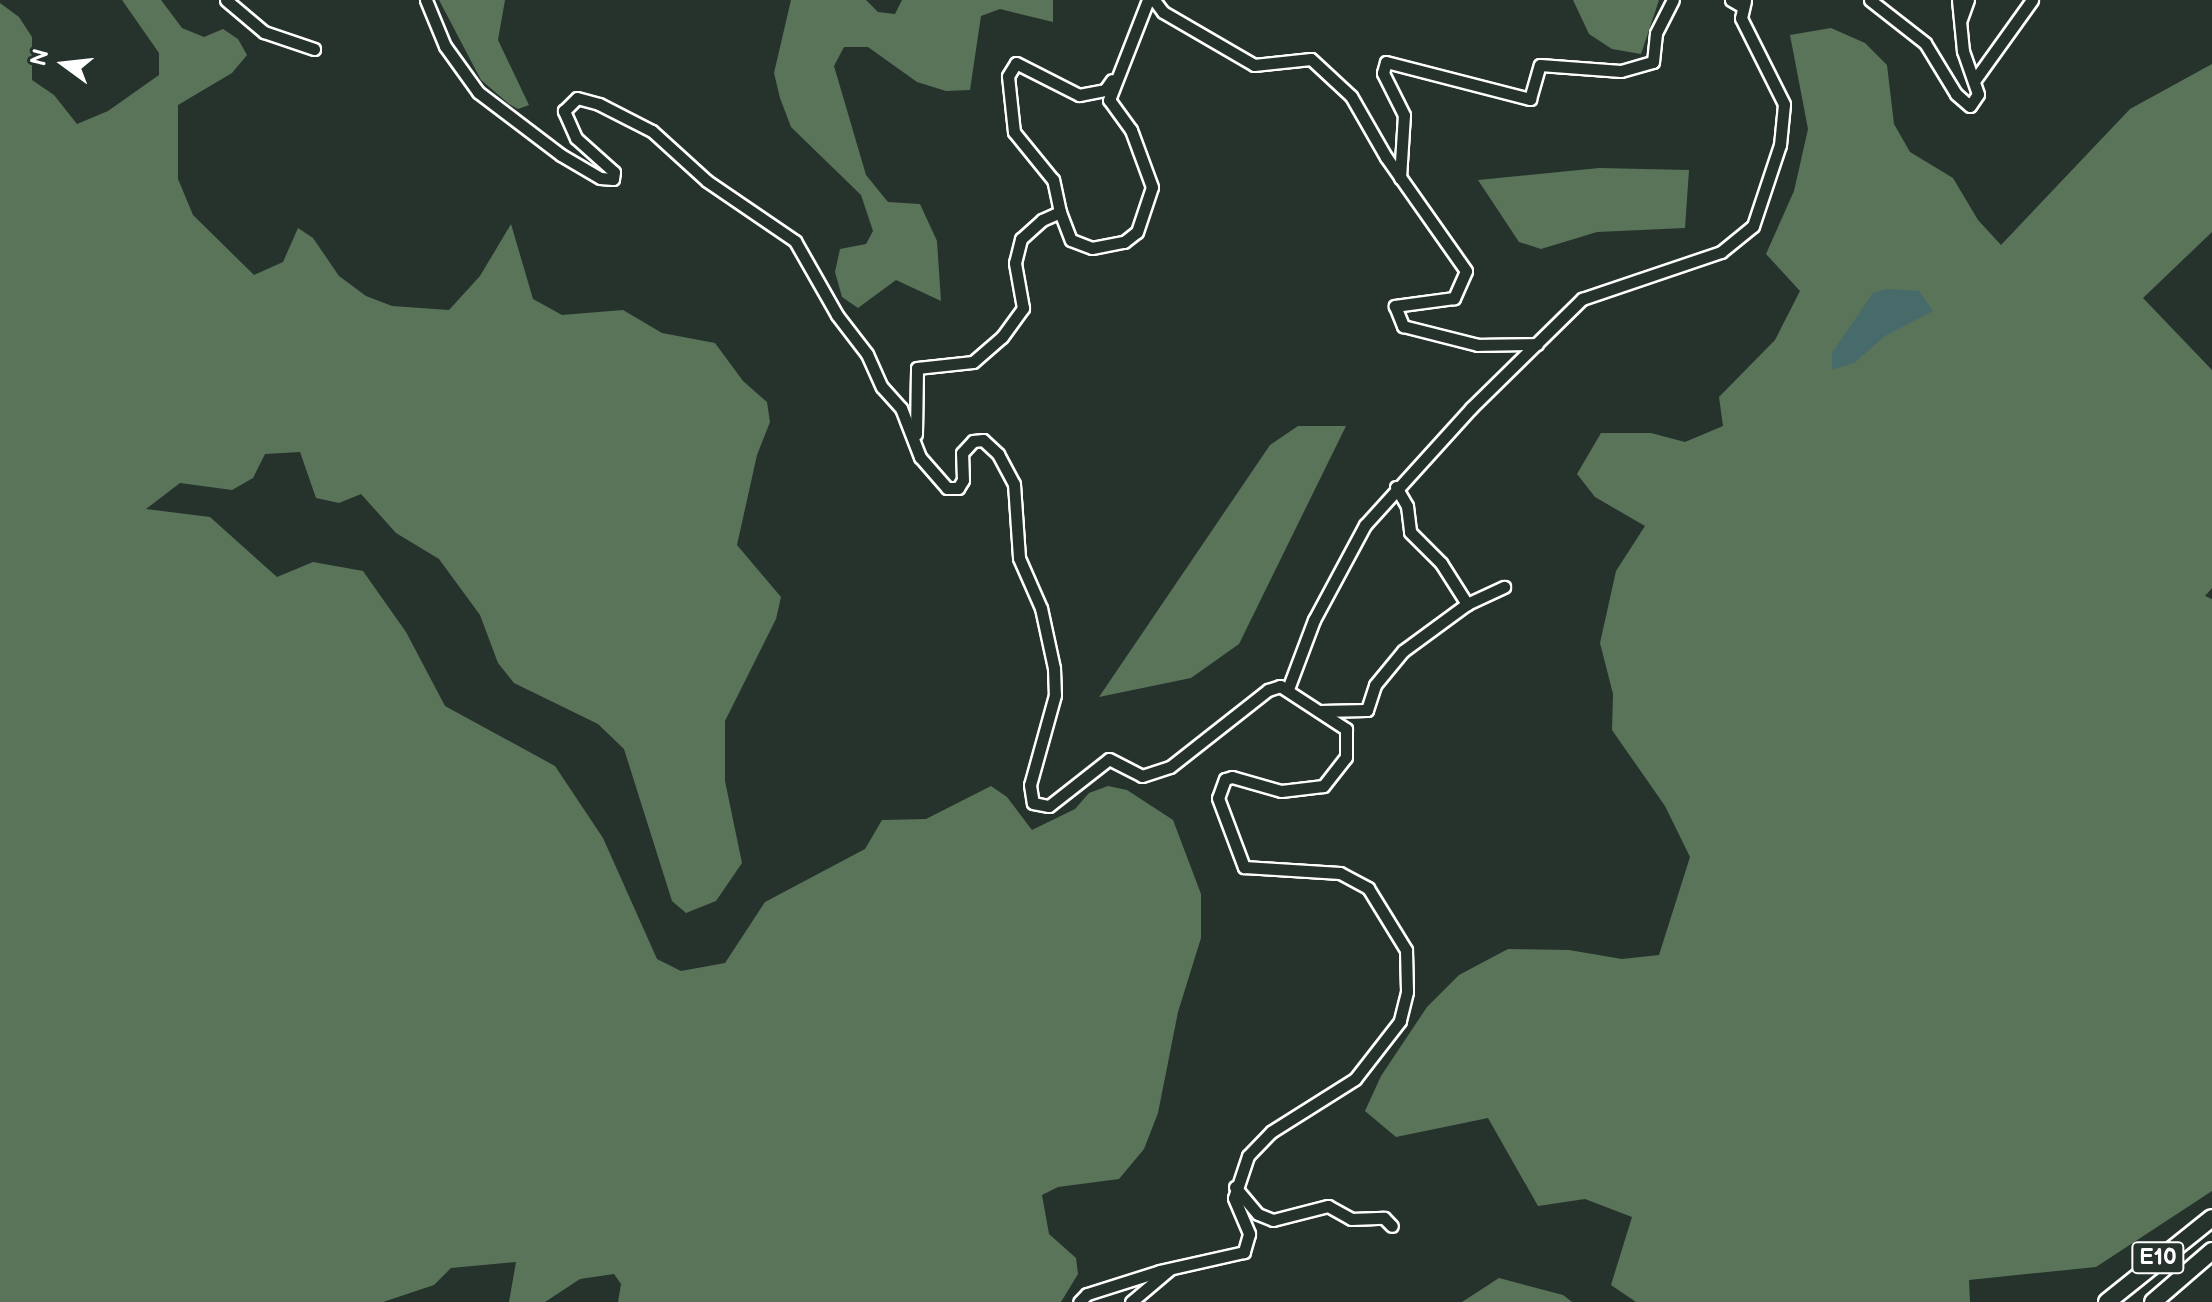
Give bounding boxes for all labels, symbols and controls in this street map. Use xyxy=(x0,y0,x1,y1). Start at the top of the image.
north arrow xyxy=(24,24,104,104)
text: N xyxy=(25,46,56,69)
road number: E10 xyxy=(2130,1240,2186,1276)

